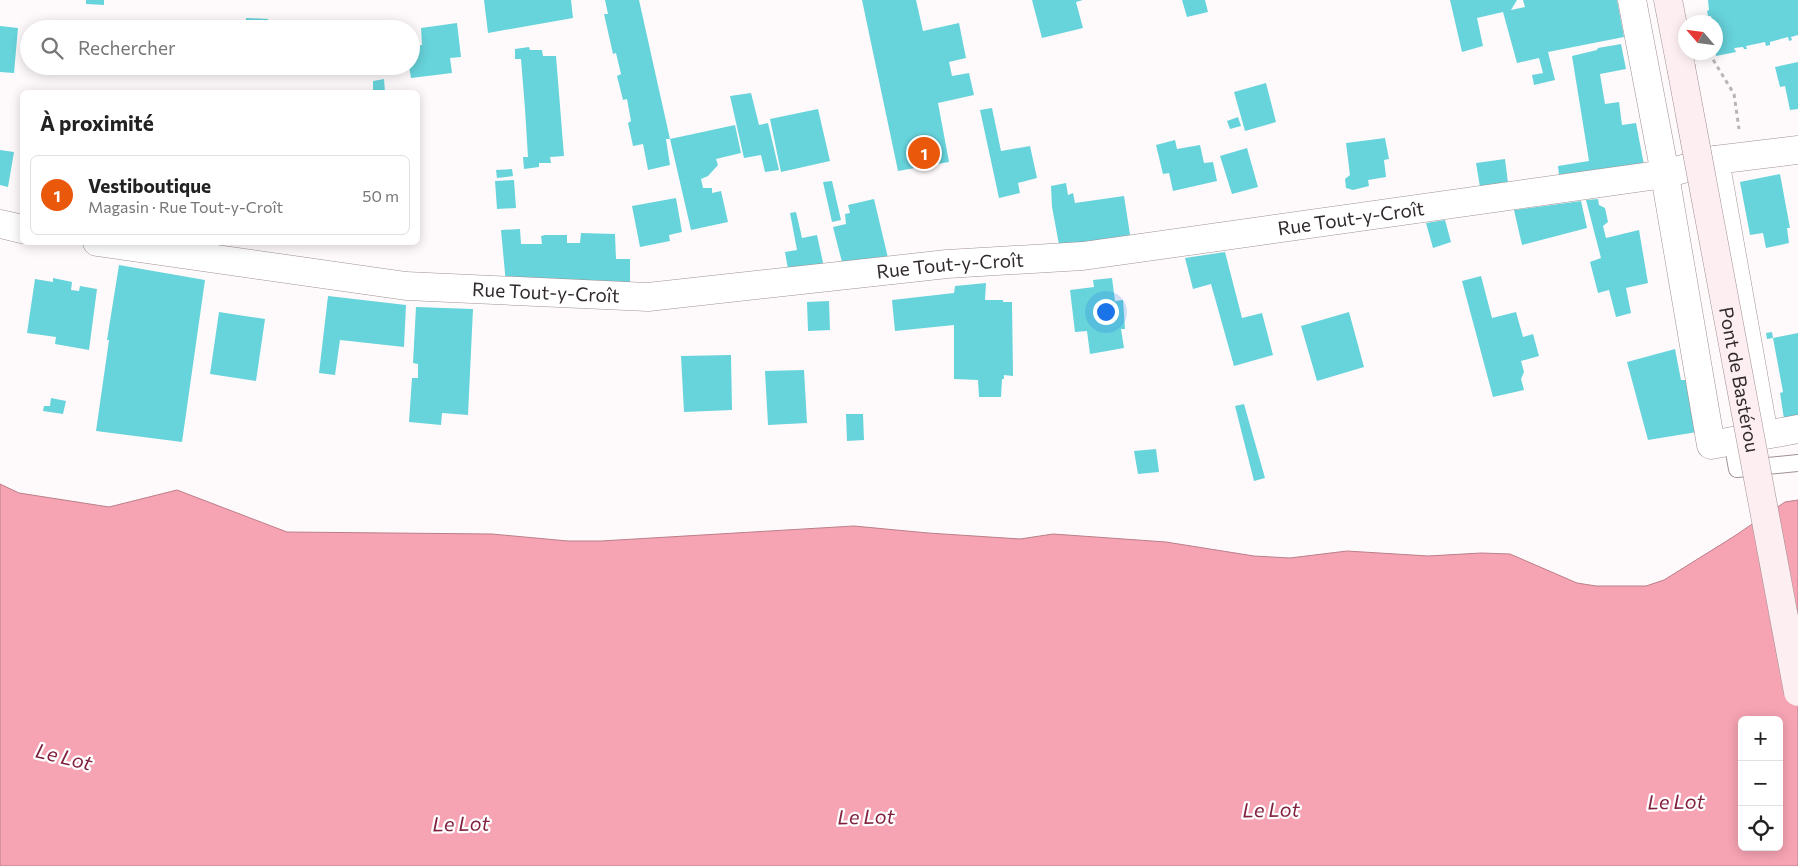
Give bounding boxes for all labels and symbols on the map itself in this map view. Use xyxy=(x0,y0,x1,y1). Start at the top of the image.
north arrow xyxy=(1678,15,1723,60)
pin: 1 xyxy=(908,134,940,172)
street label: Rue Tout-y-Croît xyxy=(1276,196,1426,239)
street label: Rue Tout-y-Croît xyxy=(875,248,1024,283)
street label: Rue Tout-y-Croît xyxy=(471,277,620,307)
your location xyxy=(1093,299,1119,325)
street label: Pont de Bastérou xyxy=(1715,305,1765,454)
water label: Le Lot xyxy=(34,737,96,775)
water label: Le Lot xyxy=(1647,788,1706,813)
water label: Le Lot xyxy=(1242,796,1301,821)
water label: Le Lot xyxy=(837,803,896,828)
water label: Le Lot xyxy=(432,810,491,835)

